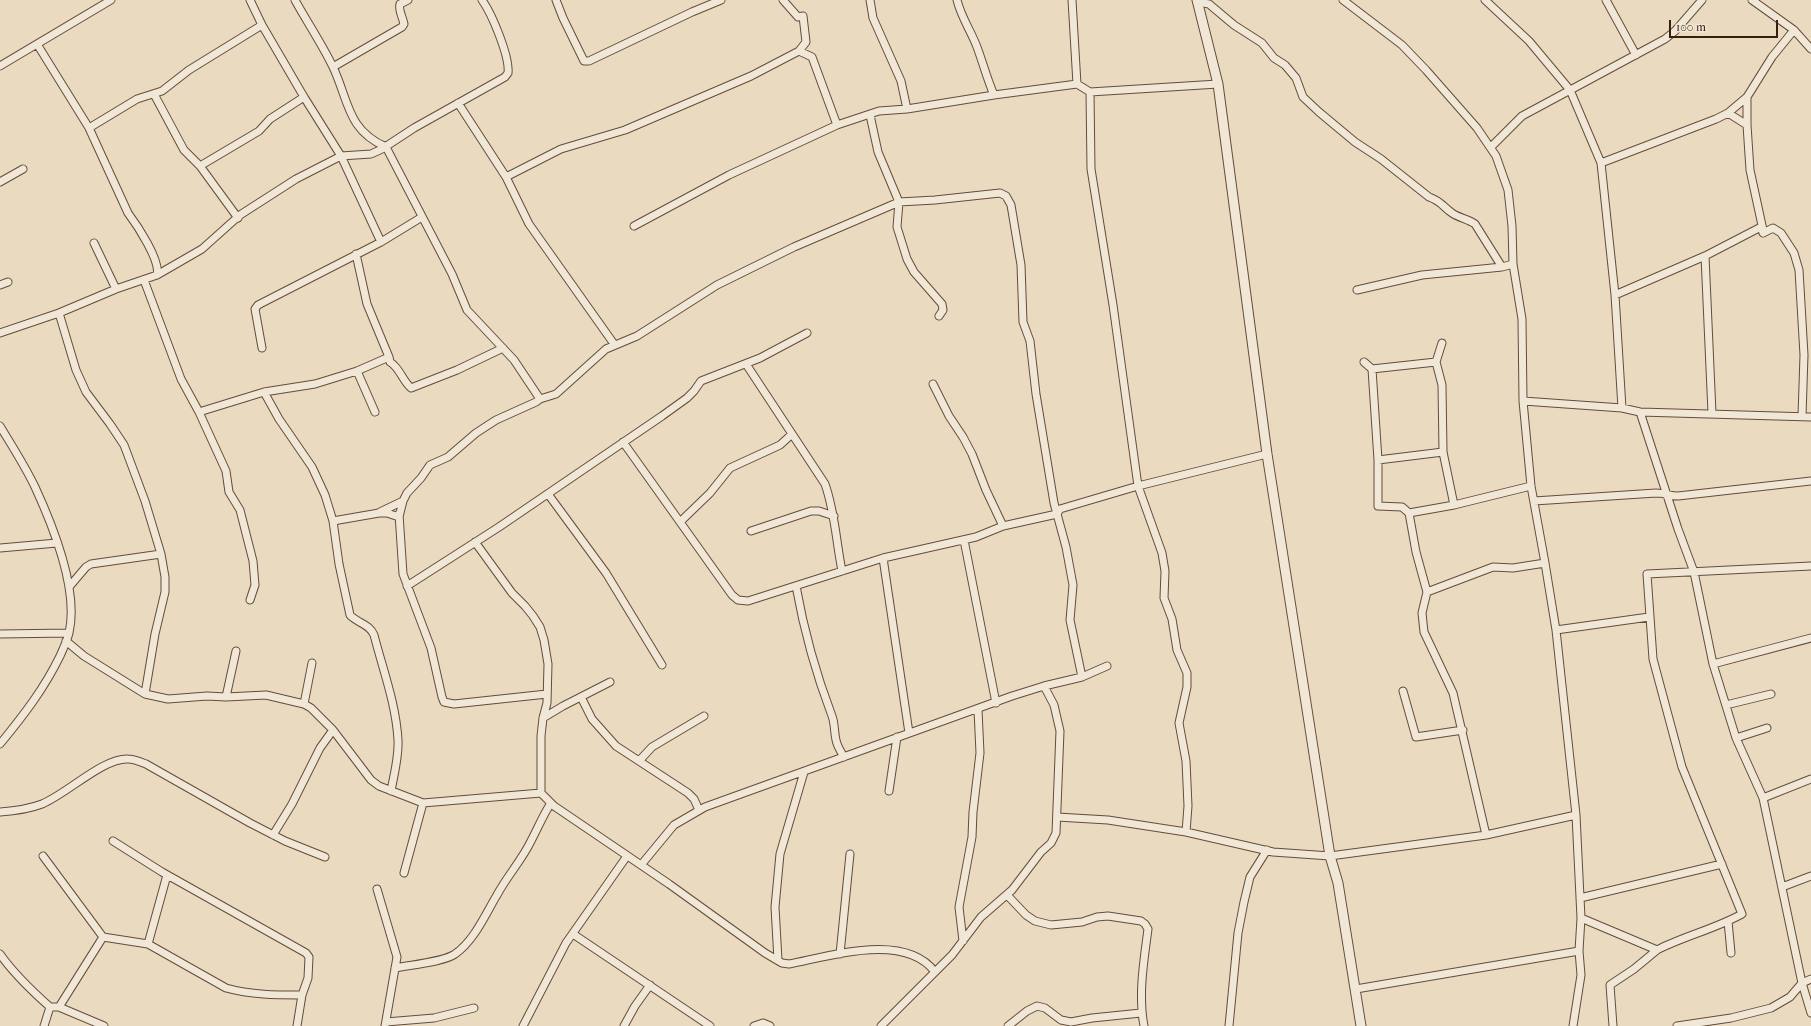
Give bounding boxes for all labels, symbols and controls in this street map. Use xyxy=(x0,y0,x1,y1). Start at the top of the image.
scale bar xyxy=(1671,12,1780,38)
text: 100 m xyxy=(1676,20,1706,34)

